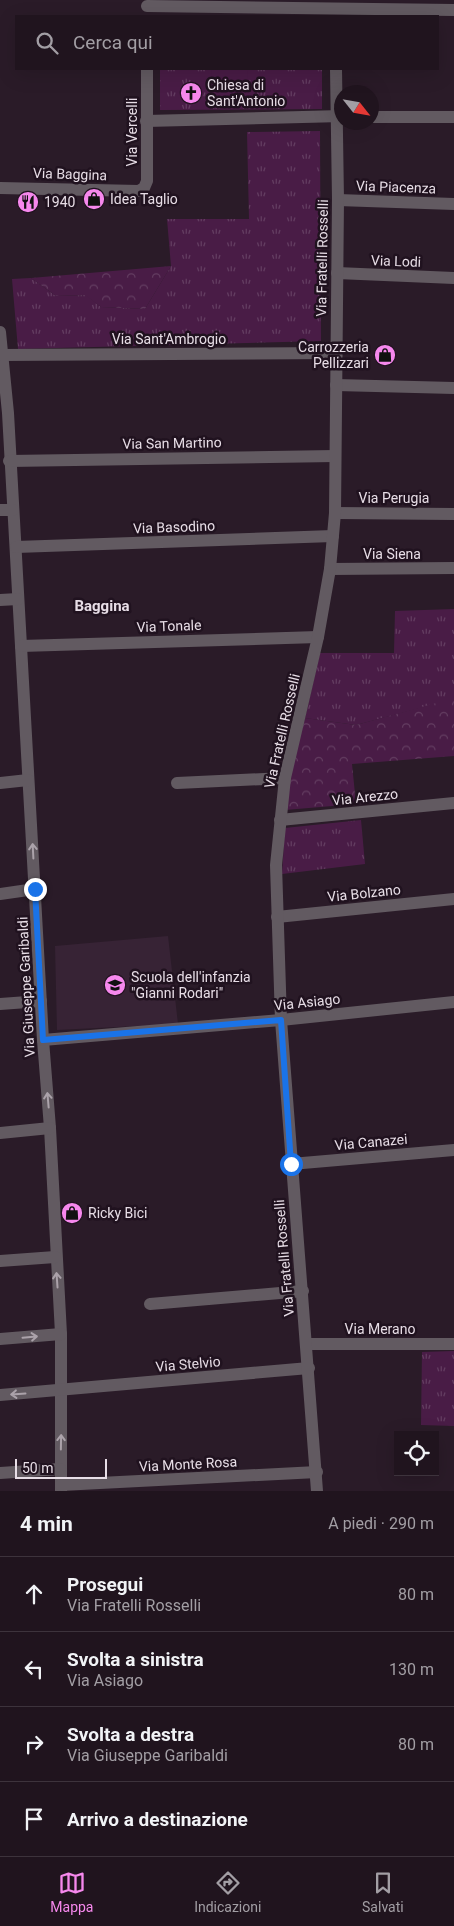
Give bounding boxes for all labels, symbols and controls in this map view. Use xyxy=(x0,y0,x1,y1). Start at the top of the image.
search box xyxy=(15,15,439,70)
icon: search xyxy=(33,29,61,57)
text: Cerca qui xyxy=(73,31,153,54)
place label: Chiesa di Sant'Antonio xyxy=(207,77,285,109)
church icon: Chiesa di Sant'Antonio xyxy=(179,81,203,105)
north arrow xyxy=(334,85,379,130)
street label: Via Vercelli xyxy=(124,97,140,167)
street label: Via Baggina xyxy=(33,165,107,183)
street label: Via Piacenza xyxy=(356,178,436,196)
shop icon: Idea Taglio xyxy=(82,187,106,211)
restaurant icon: 1940 xyxy=(16,190,40,214)
place label: Idea Taglio xyxy=(110,191,178,207)
place label: 1940 xyxy=(44,194,76,210)
street label: Via Fratelli Rosselli xyxy=(313,199,331,317)
street label: Via Lodi xyxy=(371,252,421,270)
street label: Via Sant'Ambrogio xyxy=(112,331,226,347)
place label: Carrozzeria Pellizzari xyxy=(298,339,369,371)
shop icon: Carrozzeria Pellizzari xyxy=(373,343,397,367)
street label: Via San Martino xyxy=(122,434,222,452)
street label: Via Perugia xyxy=(359,490,429,506)
street label: Via Basodino xyxy=(133,518,215,536)
street label: Via Siena xyxy=(363,546,421,562)
district label: Baggina xyxy=(74,597,130,615)
street label: Via Tonale xyxy=(136,617,202,635)
street label: Via Fratelli Rosselli xyxy=(261,672,303,790)
street label: Via Arezzo xyxy=(331,786,399,808)
one-way arrow xyxy=(28,843,37,859)
route end xyxy=(24,878,47,901)
street label: Via Bolzano xyxy=(326,881,402,905)
street label: Via Giuseppe Garibaldi xyxy=(14,916,38,1058)
place label: Scuola dell'infanzia "Gianni Rodari" xyxy=(131,969,251,1001)
school or university icon: Scuola dell'infanzia "Gianni Rodari" xyxy=(103,973,127,997)
street label: Via Asiago xyxy=(273,991,341,1013)
one-way arrow xyxy=(43,1092,53,1108)
street label: Via Canazei xyxy=(334,1131,408,1153)
route start xyxy=(280,1153,303,1176)
street label: Via Fratelli Rosselli xyxy=(271,1199,297,1317)
shop icon: Ricky Bici xyxy=(60,1201,84,1225)
place label: Ricky Bici xyxy=(88,1205,147,1221)
one-way arrow xyxy=(52,1272,62,1288)
street label: Via Merano xyxy=(345,1321,415,1337)
one-way arrow xyxy=(22,1332,38,1341)
street label: Via Stelvio xyxy=(155,1353,221,1375)
one-way arrow xyxy=(10,1390,26,1399)
map controls xyxy=(394,1431,439,1476)
button: locate xyxy=(394,1431,439,1476)
one-way arrow xyxy=(56,1435,66,1451)
street label: Via Monte Rosa xyxy=(139,1453,237,1475)
scale bar xyxy=(15,1456,108,1479)
text: 50 m xyxy=(22,1460,54,1476)
text: 4 min xyxy=(20,1512,73,1536)
text: A piedi · 290 m xyxy=(328,1514,434,1533)
text: Prosegui xyxy=(67,1573,143,1596)
icon: ahead xyxy=(20,1580,48,1608)
text: 80 m xyxy=(398,1585,434,1604)
text: Via Fratelli Rosselli xyxy=(67,1596,201,1615)
text: Svolta a sinistra xyxy=(67,1648,204,1671)
icon: left xyxy=(20,1655,48,1683)
text: 130 m xyxy=(389,1660,434,1679)
text: Via Asiago xyxy=(67,1671,143,1690)
text: Svolta a destra xyxy=(67,1723,194,1746)
icon: right xyxy=(20,1730,48,1758)
text: 80 m xyxy=(398,1735,434,1754)
text: Via Giuseppe Garibaldi xyxy=(67,1746,228,1765)
icon: arrive xyxy=(20,1805,48,1833)
text: Arrivo a destinazione xyxy=(67,1808,248,1831)
tab: Mappa xyxy=(50,1869,94,1915)
tab: Indicazioni xyxy=(194,1869,261,1915)
tab: Salvati xyxy=(362,1869,404,1915)

